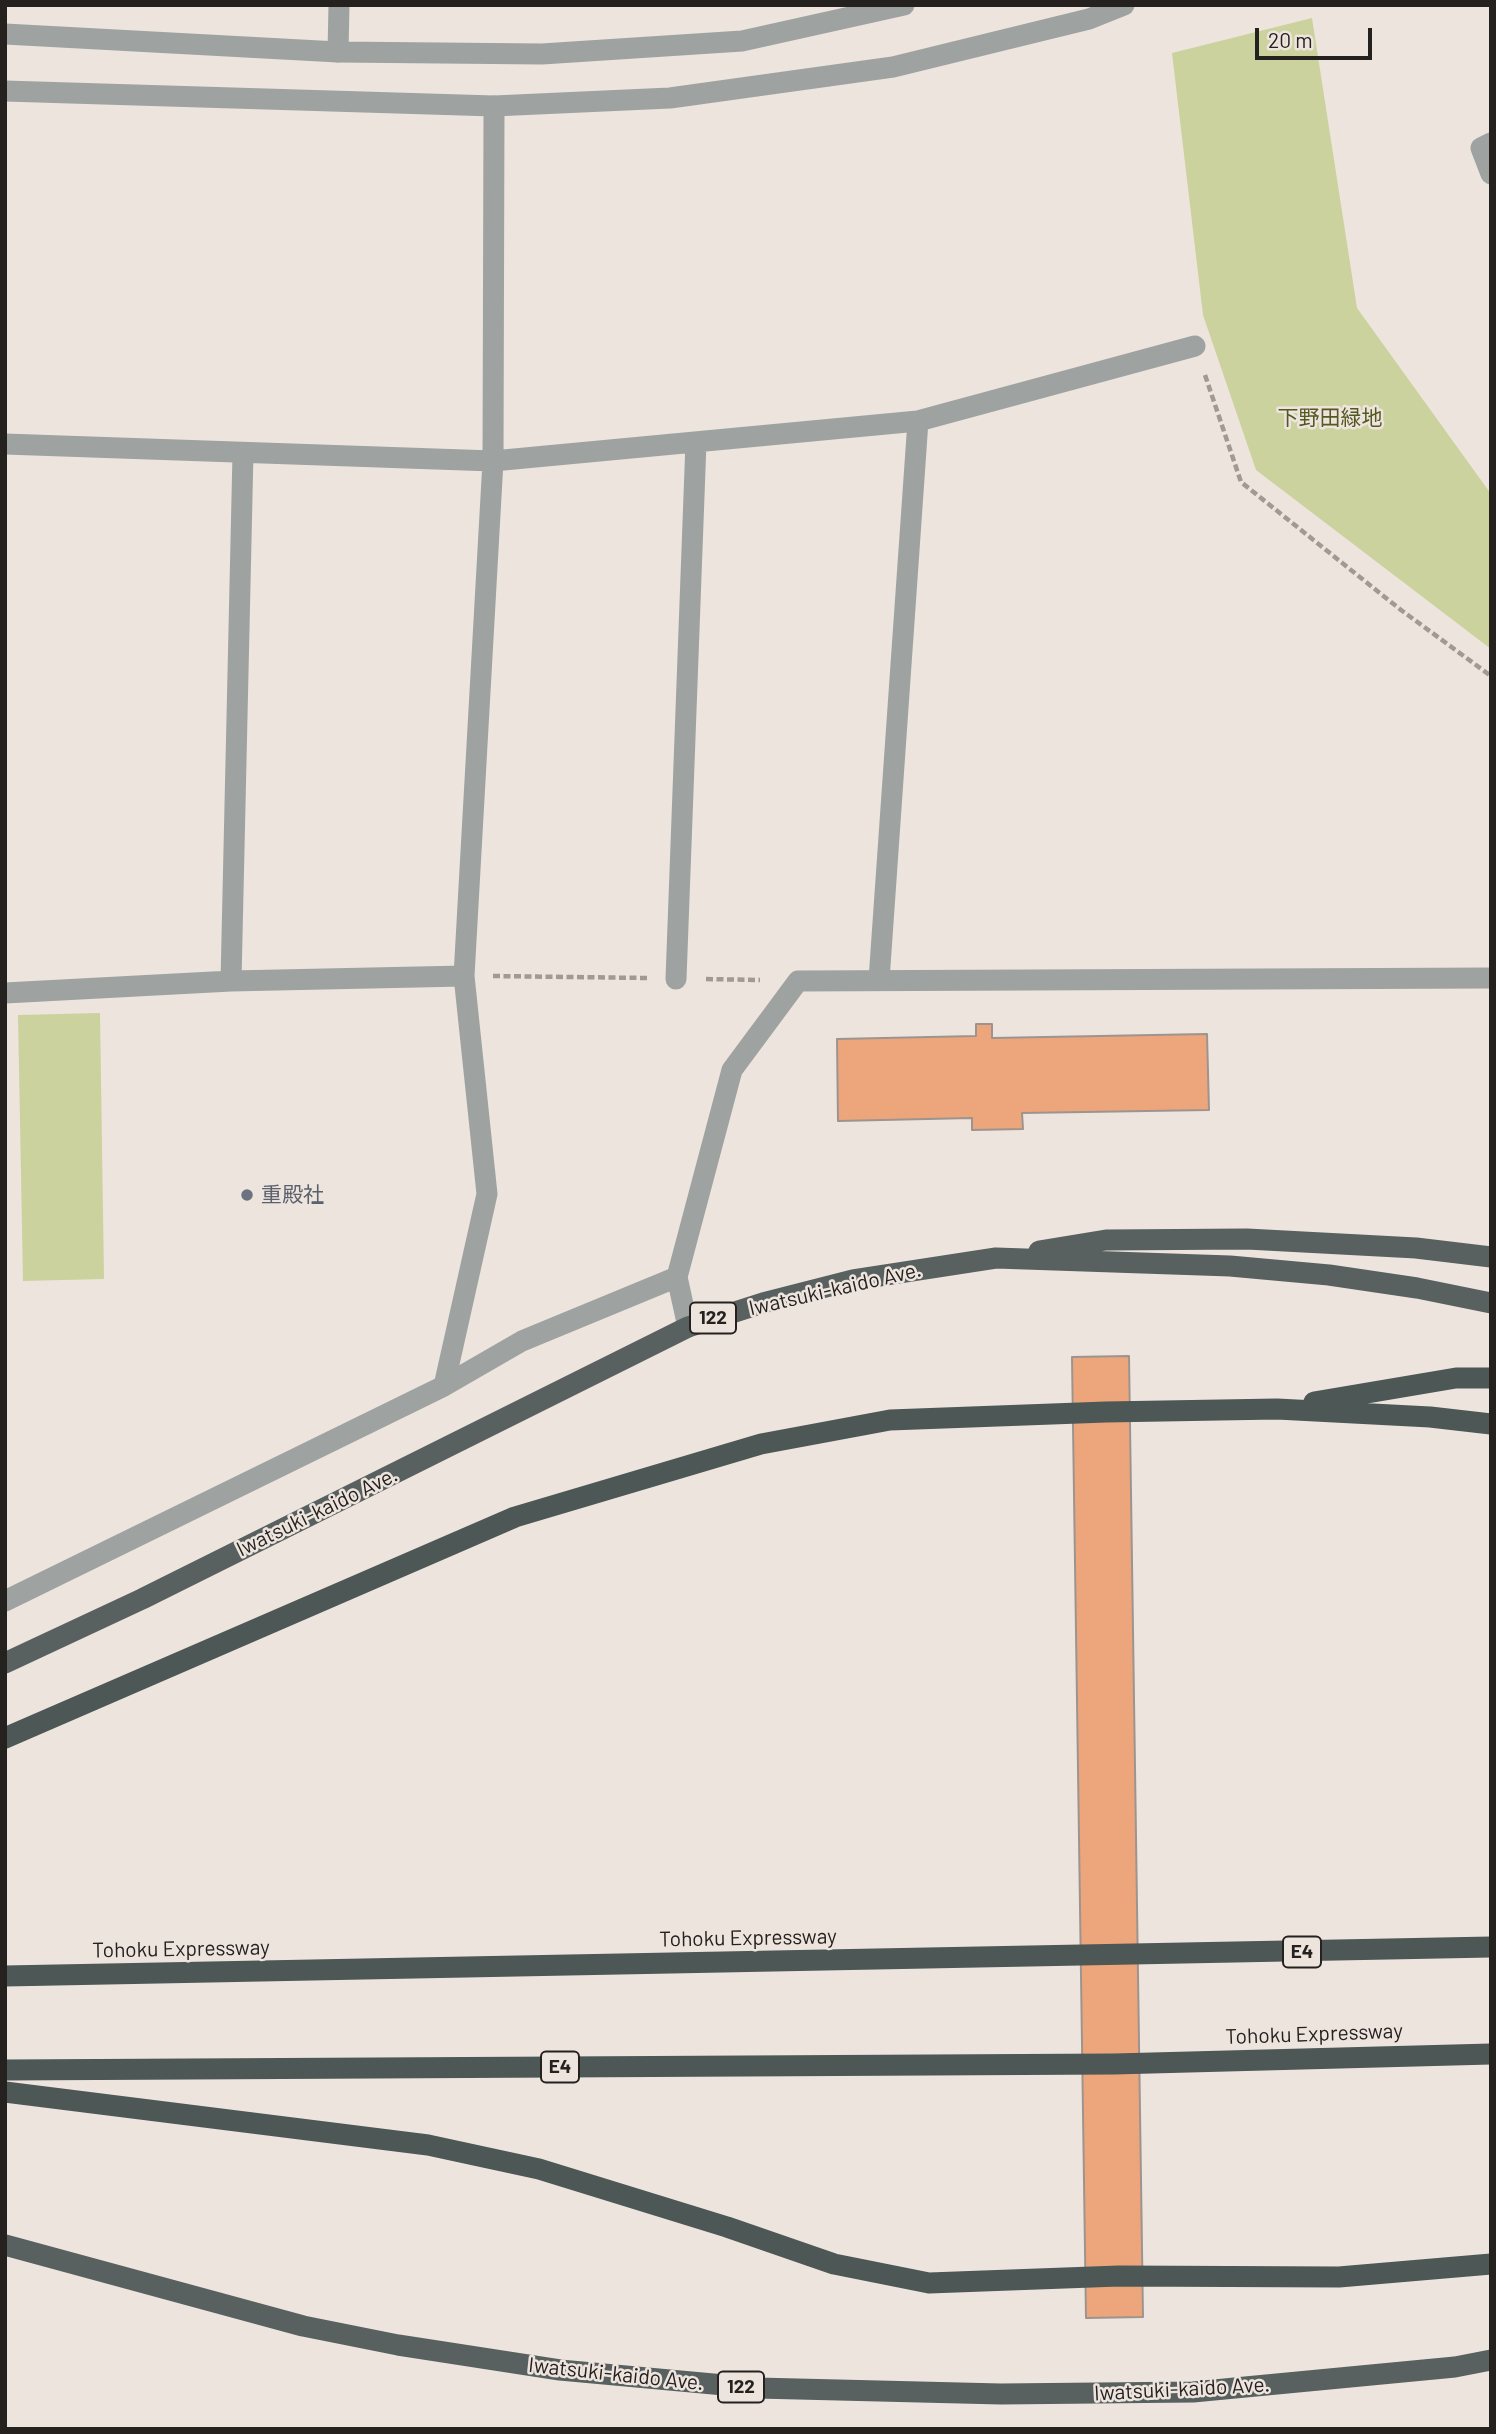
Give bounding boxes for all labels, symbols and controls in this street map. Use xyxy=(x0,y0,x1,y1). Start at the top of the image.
scale bar xyxy=(1258,14,1375,58)
text: 20 m xyxy=(1268,27,1313,52)
park label: 下野田緑地 xyxy=(1278,405,1382,431)
place label: 重殿社 xyxy=(261,1182,324,1208)
marker: 重殿社 xyxy=(239,1187,255,1203)
street label: Iwatsuki-kaido Ave. xyxy=(746,1257,924,1321)
road number: 122 xyxy=(690,1302,736,1334)
street label: Iwatsuki-kaido Ave. xyxy=(232,1462,402,1562)
street label: Tohoku Expressway xyxy=(659,1924,837,1952)
street label: Tohoku Expressway xyxy=(92,1935,270,1963)
road number: E4 xyxy=(1283,1936,1321,1968)
street label: Tohoku Expressway xyxy=(1225,2018,1403,2050)
road number: E4 xyxy=(541,2052,579,2082)
street label: Iwatsuki-kaido Ave. xyxy=(527,2352,705,2396)
road number: 122 xyxy=(718,2372,764,2402)
street label: Iwatsuki-kaido Ave. xyxy=(1093,2372,1271,2406)

